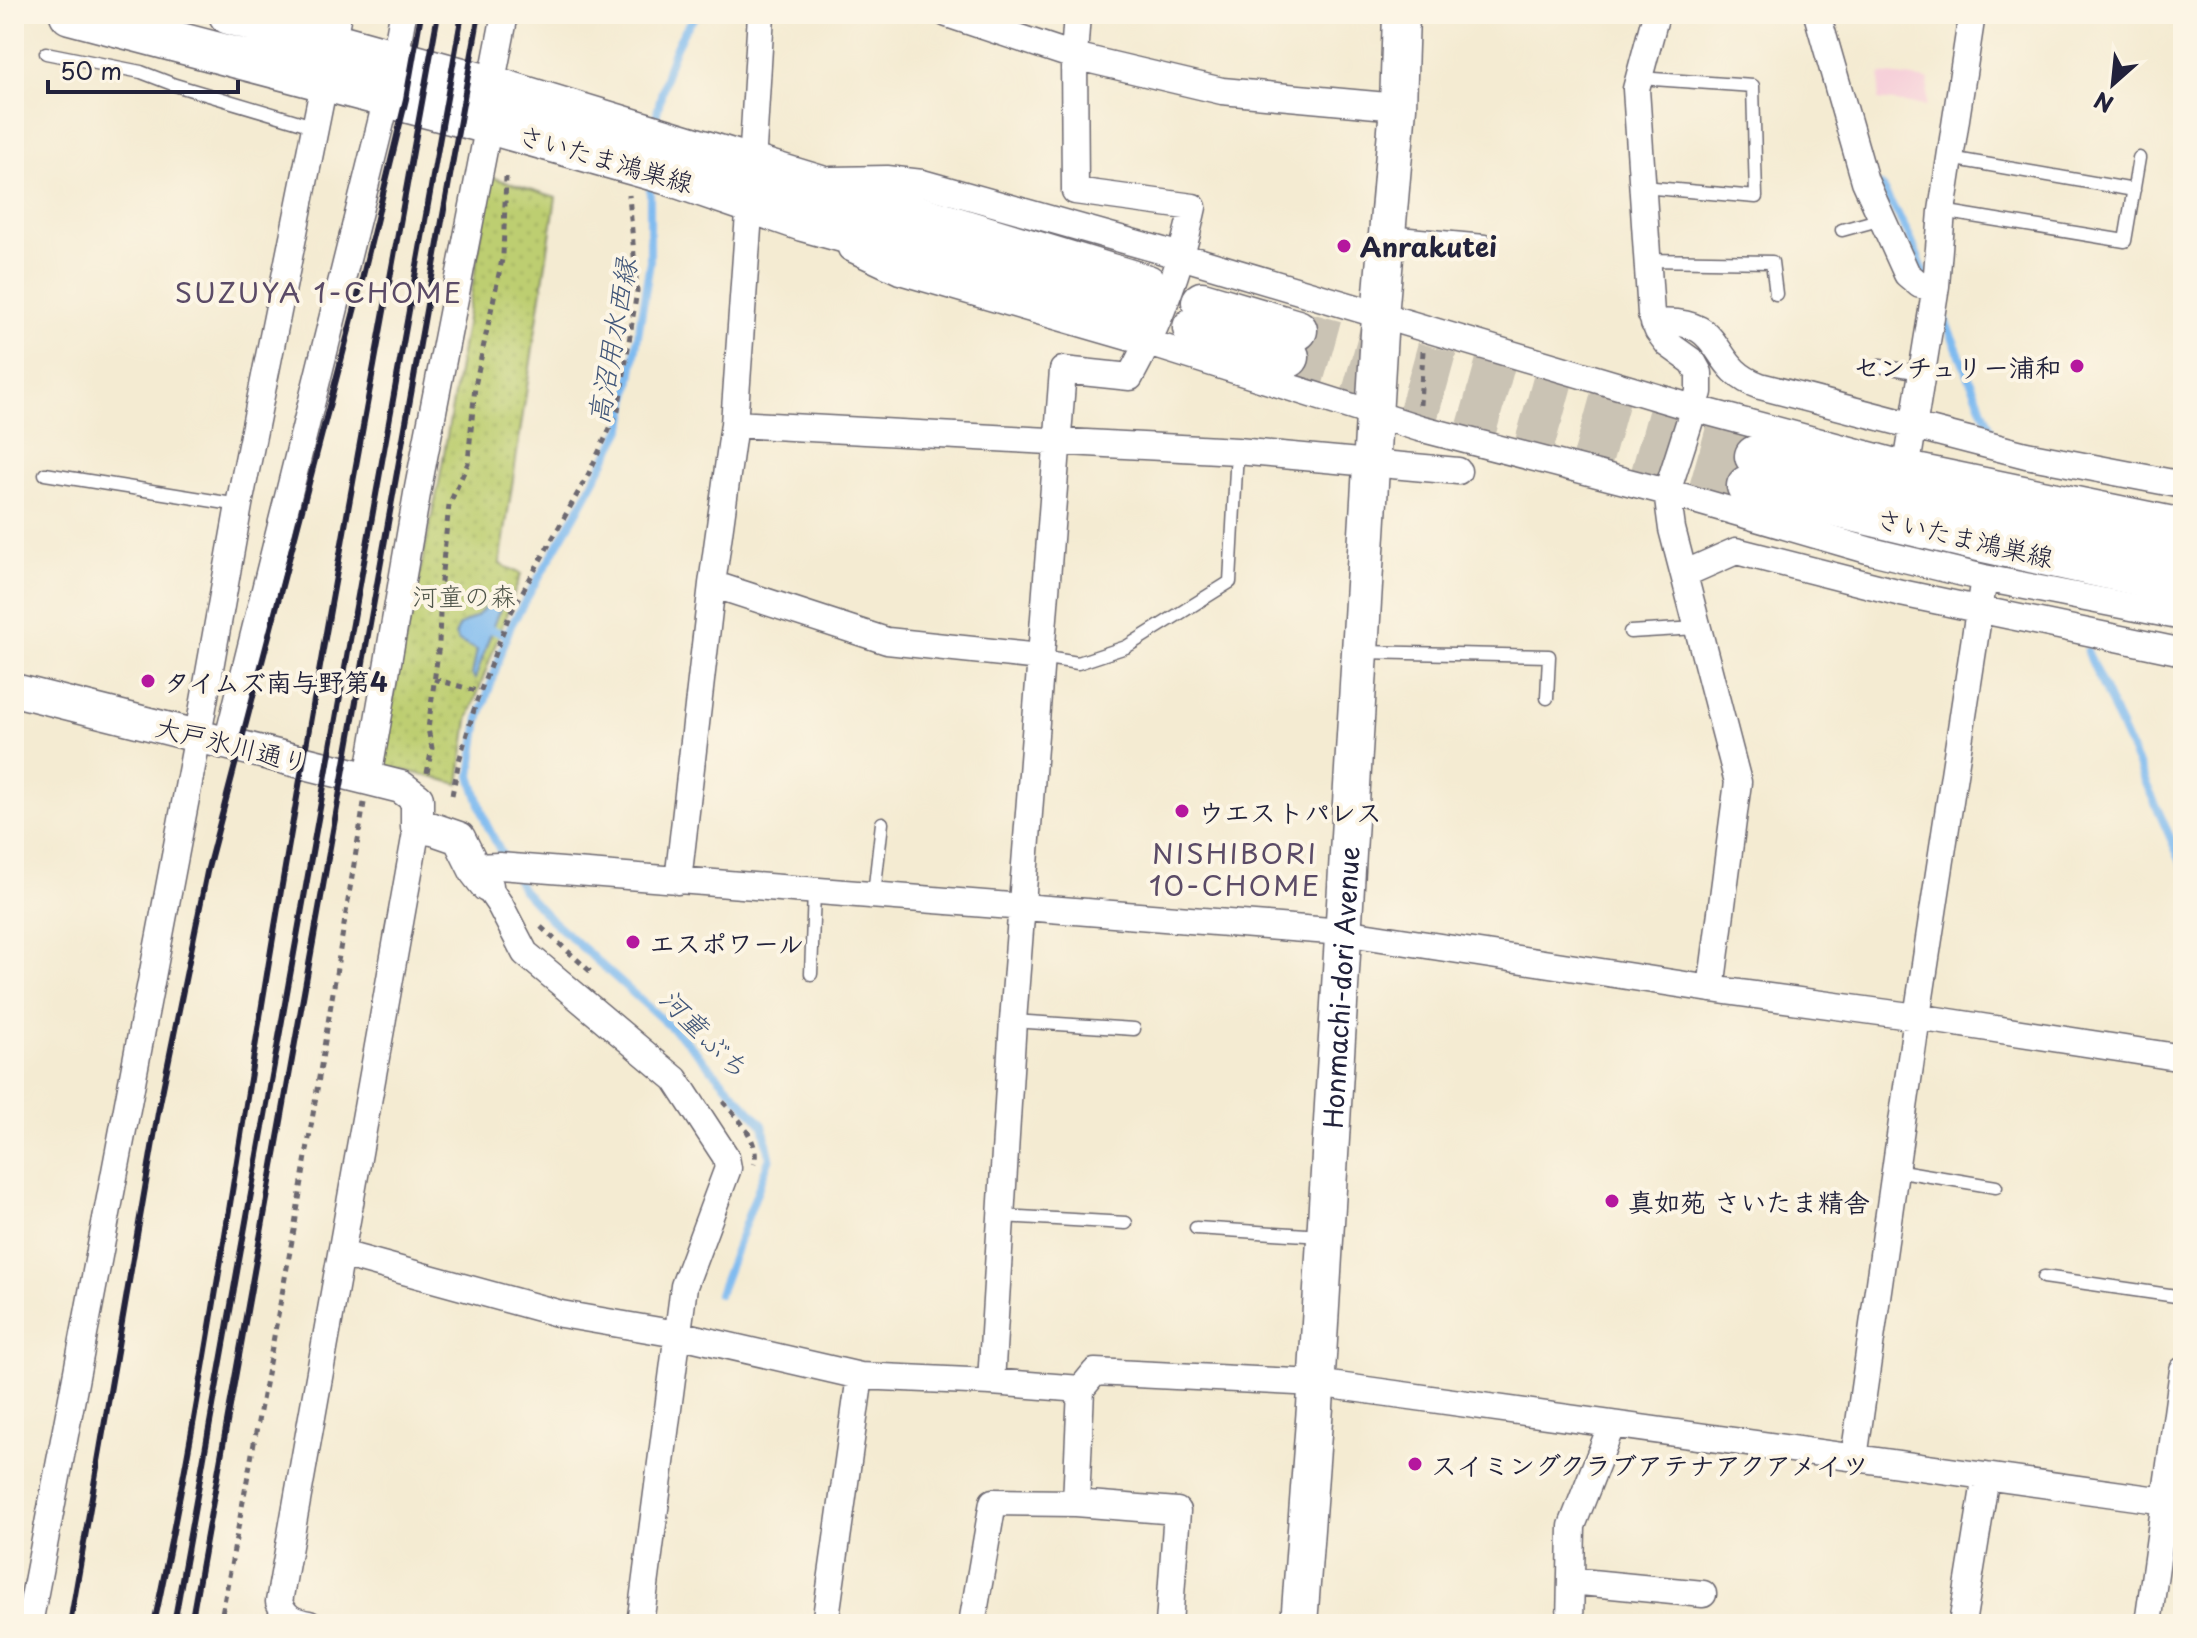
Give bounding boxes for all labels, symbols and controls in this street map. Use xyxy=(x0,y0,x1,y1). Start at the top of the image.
scale bar xyxy=(48,44,238,94)
north arrow xyxy=(2073,44,2153,124)
text: 50 m xyxy=(60,52,122,88)
text: N xyxy=(2088,84,2118,122)
street label: さいたま鴻巣線 xyxy=(514,114,698,202)
place label: Anrakutei xyxy=(1360,227,1497,266)
marker: Anrakutei xyxy=(1335,237,1353,255)
water label: 高沼用水西縁 xyxy=(575,253,647,427)
district label: SUZUYA 1-CHOME xyxy=(175,270,463,313)
place label: センチュリー浦和 xyxy=(1854,347,2061,386)
marker: センチュリー浦和 xyxy=(2068,357,2086,375)
street label: さいたま鴻巣線 xyxy=(1872,498,2058,576)
park label: 河童の森 xyxy=(412,576,516,615)
place label: タイムズ南与野第4 xyxy=(164,662,388,701)
marker: タイムズ南与野第4 xyxy=(139,672,157,690)
street label: 大戸氷川通り xyxy=(152,706,312,782)
place label: ウエストパレス xyxy=(1198,792,1382,831)
marker: ウエストパレス xyxy=(1173,802,1191,820)
district label: NISHIBORI 10-CHOME xyxy=(1149,831,1321,906)
street label: Honmachi-dori Avenue xyxy=(1312,845,1368,1130)
place label: エスポワール xyxy=(649,923,804,962)
marker: エスポワール xyxy=(624,933,642,951)
water label: 河童ぶち xyxy=(650,977,760,1087)
place label: 真如苑 さいたま精舎 xyxy=(1628,1182,1870,1221)
marker: 真如苑 さいたま精舎 xyxy=(1603,1192,1621,1210)
place label: スイミングクラブアテナアクアメイツ xyxy=(1431,1445,1868,1484)
marker: スイミングクラブアテナアクアメイツ xyxy=(1406,1455,1424,1473)

